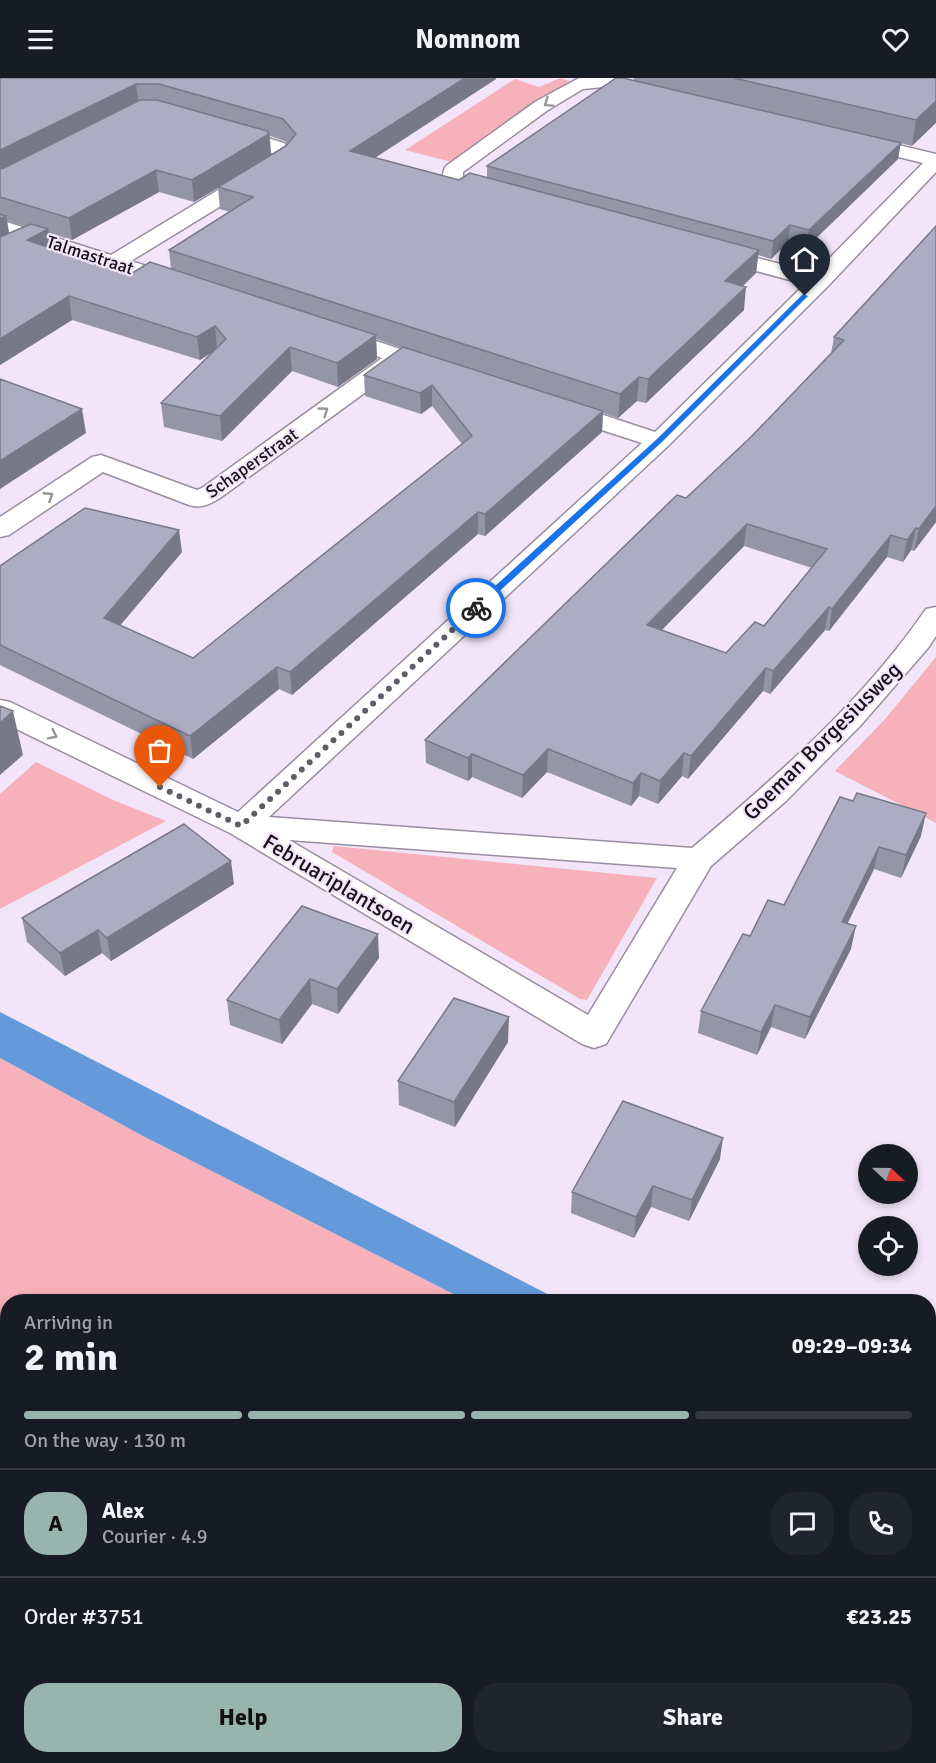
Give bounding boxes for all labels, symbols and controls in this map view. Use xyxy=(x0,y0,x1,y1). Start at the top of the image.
icon: menu xyxy=(24,23,57,56)
text: Nomnom xyxy=(415,23,521,56)
icon: heart xyxy=(879,23,912,56)
one-way arrow xyxy=(543,96,554,107)
street label: Talmastraat xyxy=(44,231,136,279)
pin xyxy=(779,234,830,296)
icon: home xyxy=(788,243,821,276)
one-way arrow xyxy=(318,408,329,419)
street label: Schaperstraat xyxy=(202,423,302,503)
one-way arrow xyxy=(43,492,53,504)
courier xyxy=(446,578,506,638)
icon: bike xyxy=(460,592,493,625)
street label: Goeman Borgesiusweg xyxy=(737,656,907,826)
pin xyxy=(134,725,185,787)
one-way arrow xyxy=(46,727,57,739)
icon: bag xyxy=(143,734,176,767)
street label: Februariplantsoen xyxy=(258,828,420,940)
north arrow xyxy=(858,1144,918,1204)
map controls xyxy=(858,1144,918,1276)
button: locate xyxy=(858,1216,918,1276)
text: Arriving in xyxy=(24,1310,113,1335)
text: 09:29–09:34 xyxy=(792,1332,912,1359)
text: 2 min xyxy=(24,1333,118,1381)
text: On the way · 130 m xyxy=(24,1428,186,1453)
button: chat xyxy=(771,1492,834,1555)
button: phone xyxy=(849,1492,912,1555)
text: Alex xyxy=(102,1497,144,1524)
text: A xyxy=(48,1510,63,1537)
text: Courier · 4.9 xyxy=(102,1524,208,1549)
text: Order #3751 xyxy=(24,1603,144,1630)
text: €23.25 xyxy=(846,1603,912,1630)
button: Help xyxy=(24,1683,462,1752)
button: Share xyxy=(474,1683,912,1752)

